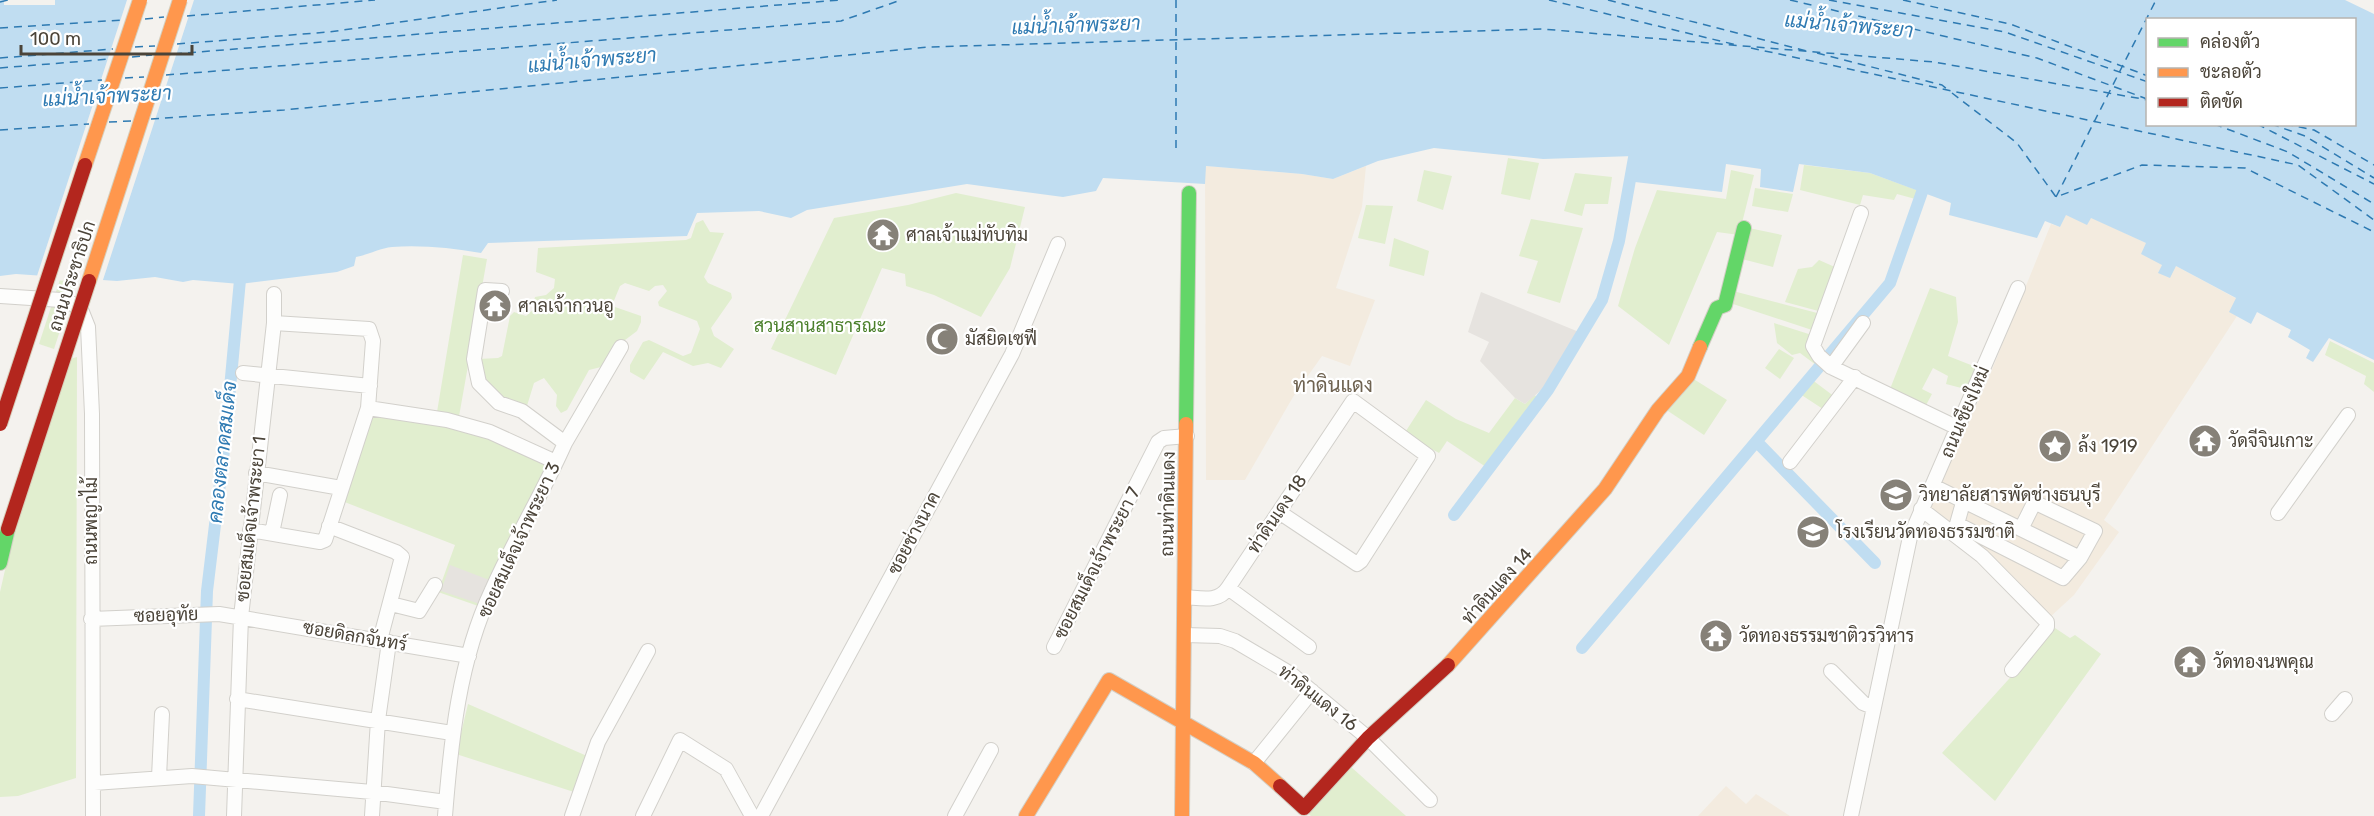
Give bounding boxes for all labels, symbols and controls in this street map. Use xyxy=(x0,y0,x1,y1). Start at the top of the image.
water label: แม่น้ำเจ้าพระยา xyxy=(1784,1,1915,43)
water label: แม่น้ำเจ้าพระยา xyxy=(1011,5,1141,39)
scale bar xyxy=(21,18,192,56)
legend xyxy=(2146,18,2356,126)
text: 100 m xyxy=(30,28,81,50)
text: คล่องตัว xyxy=(2200,30,2260,53)
water label: แม่น้ำเจ้าพระยา xyxy=(526,36,657,78)
text: ชะลอตัว xyxy=(2200,61,2262,83)
water label: แม่น้ำเจ้าพระยา xyxy=(42,75,172,111)
text: ติดขัด xyxy=(2200,91,2243,113)
temple icon: ศาลเจ้าแม่ทับทิม xyxy=(865,217,901,253)
street label: ถนนประชาธิปก xyxy=(44,218,100,334)
place label: ศาลเจ้าแม่ทับทิม xyxy=(906,223,1028,246)
temple icon: ศาลเจ้ากวนอู xyxy=(477,288,513,324)
place label: ศาลเจ้ากวนอู xyxy=(518,294,614,319)
park label: สวนสานสาธารณะ xyxy=(754,315,886,337)
mosque icon: มัสยิดเซฟี xyxy=(924,321,960,357)
place label: มัสยิดเซฟี xyxy=(965,327,1037,350)
street label: ถนนเชียงใหม่ xyxy=(1934,362,1994,461)
district label: ท่าดินแดง xyxy=(1293,373,1373,397)
water label: คลองตลาดสมเด็จ xyxy=(200,379,241,524)
temple icon: วัดจีจินเกาะ xyxy=(2187,423,2223,459)
place icon: ล้ง 1919 xyxy=(2037,428,2073,464)
place label: วัดจีจินเกาะ xyxy=(2228,428,2314,452)
place label: ล้ง 1919 xyxy=(2078,434,2138,457)
street label: ซอยสมเด็จเจ้าพระยา 1 xyxy=(228,435,271,603)
street label: ถนนท่าดินแดง xyxy=(1155,451,1180,557)
street label: ซอยสมเด็จเจ้าพระยา 3 xyxy=(470,457,565,621)
street label: ท่าดินเดง 18 xyxy=(1242,470,1311,558)
street label: ถนนพญาไม้ xyxy=(78,476,102,565)
school or university icon: วิทยาลัยสารพัดช่างธนบุรี xyxy=(1878,477,1914,513)
street label: ซอยสมเด็จเจ้าพระยา 7 xyxy=(1046,482,1145,643)
place label: วิทยาลัยสารพัดช่างธนบุรี xyxy=(1918,482,2101,507)
street label: ซอยช่างนาค xyxy=(882,487,945,578)
school or university icon: โรงเรียนวัดทองธรรมชาติ xyxy=(1795,514,1831,550)
place label: โรงเรียนวัดทองธรรมชาติ xyxy=(1835,519,2015,543)
street label: ท่าดินแดง 14 xyxy=(1456,543,1537,629)
street label: ซอยอุทัย xyxy=(133,603,199,628)
street label: ซอยดิลกจันทร์ xyxy=(301,614,409,656)
temple icon: วัดทองธรรมชาติวรวิหาร xyxy=(1698,618,1734,654)
place label: วัดทองธรรมชาติวรวิหาร xyxy=(1739,625,1915,647)
temple icon: วัดทองนพคุณ xyxy=(2172,644,2208,680)
place label: วัดทองนพคุณ xyxy=(2213,651,2314,674)
street label: ท่าดินแดง 16 xyxy=(1274,659,1363,736)

